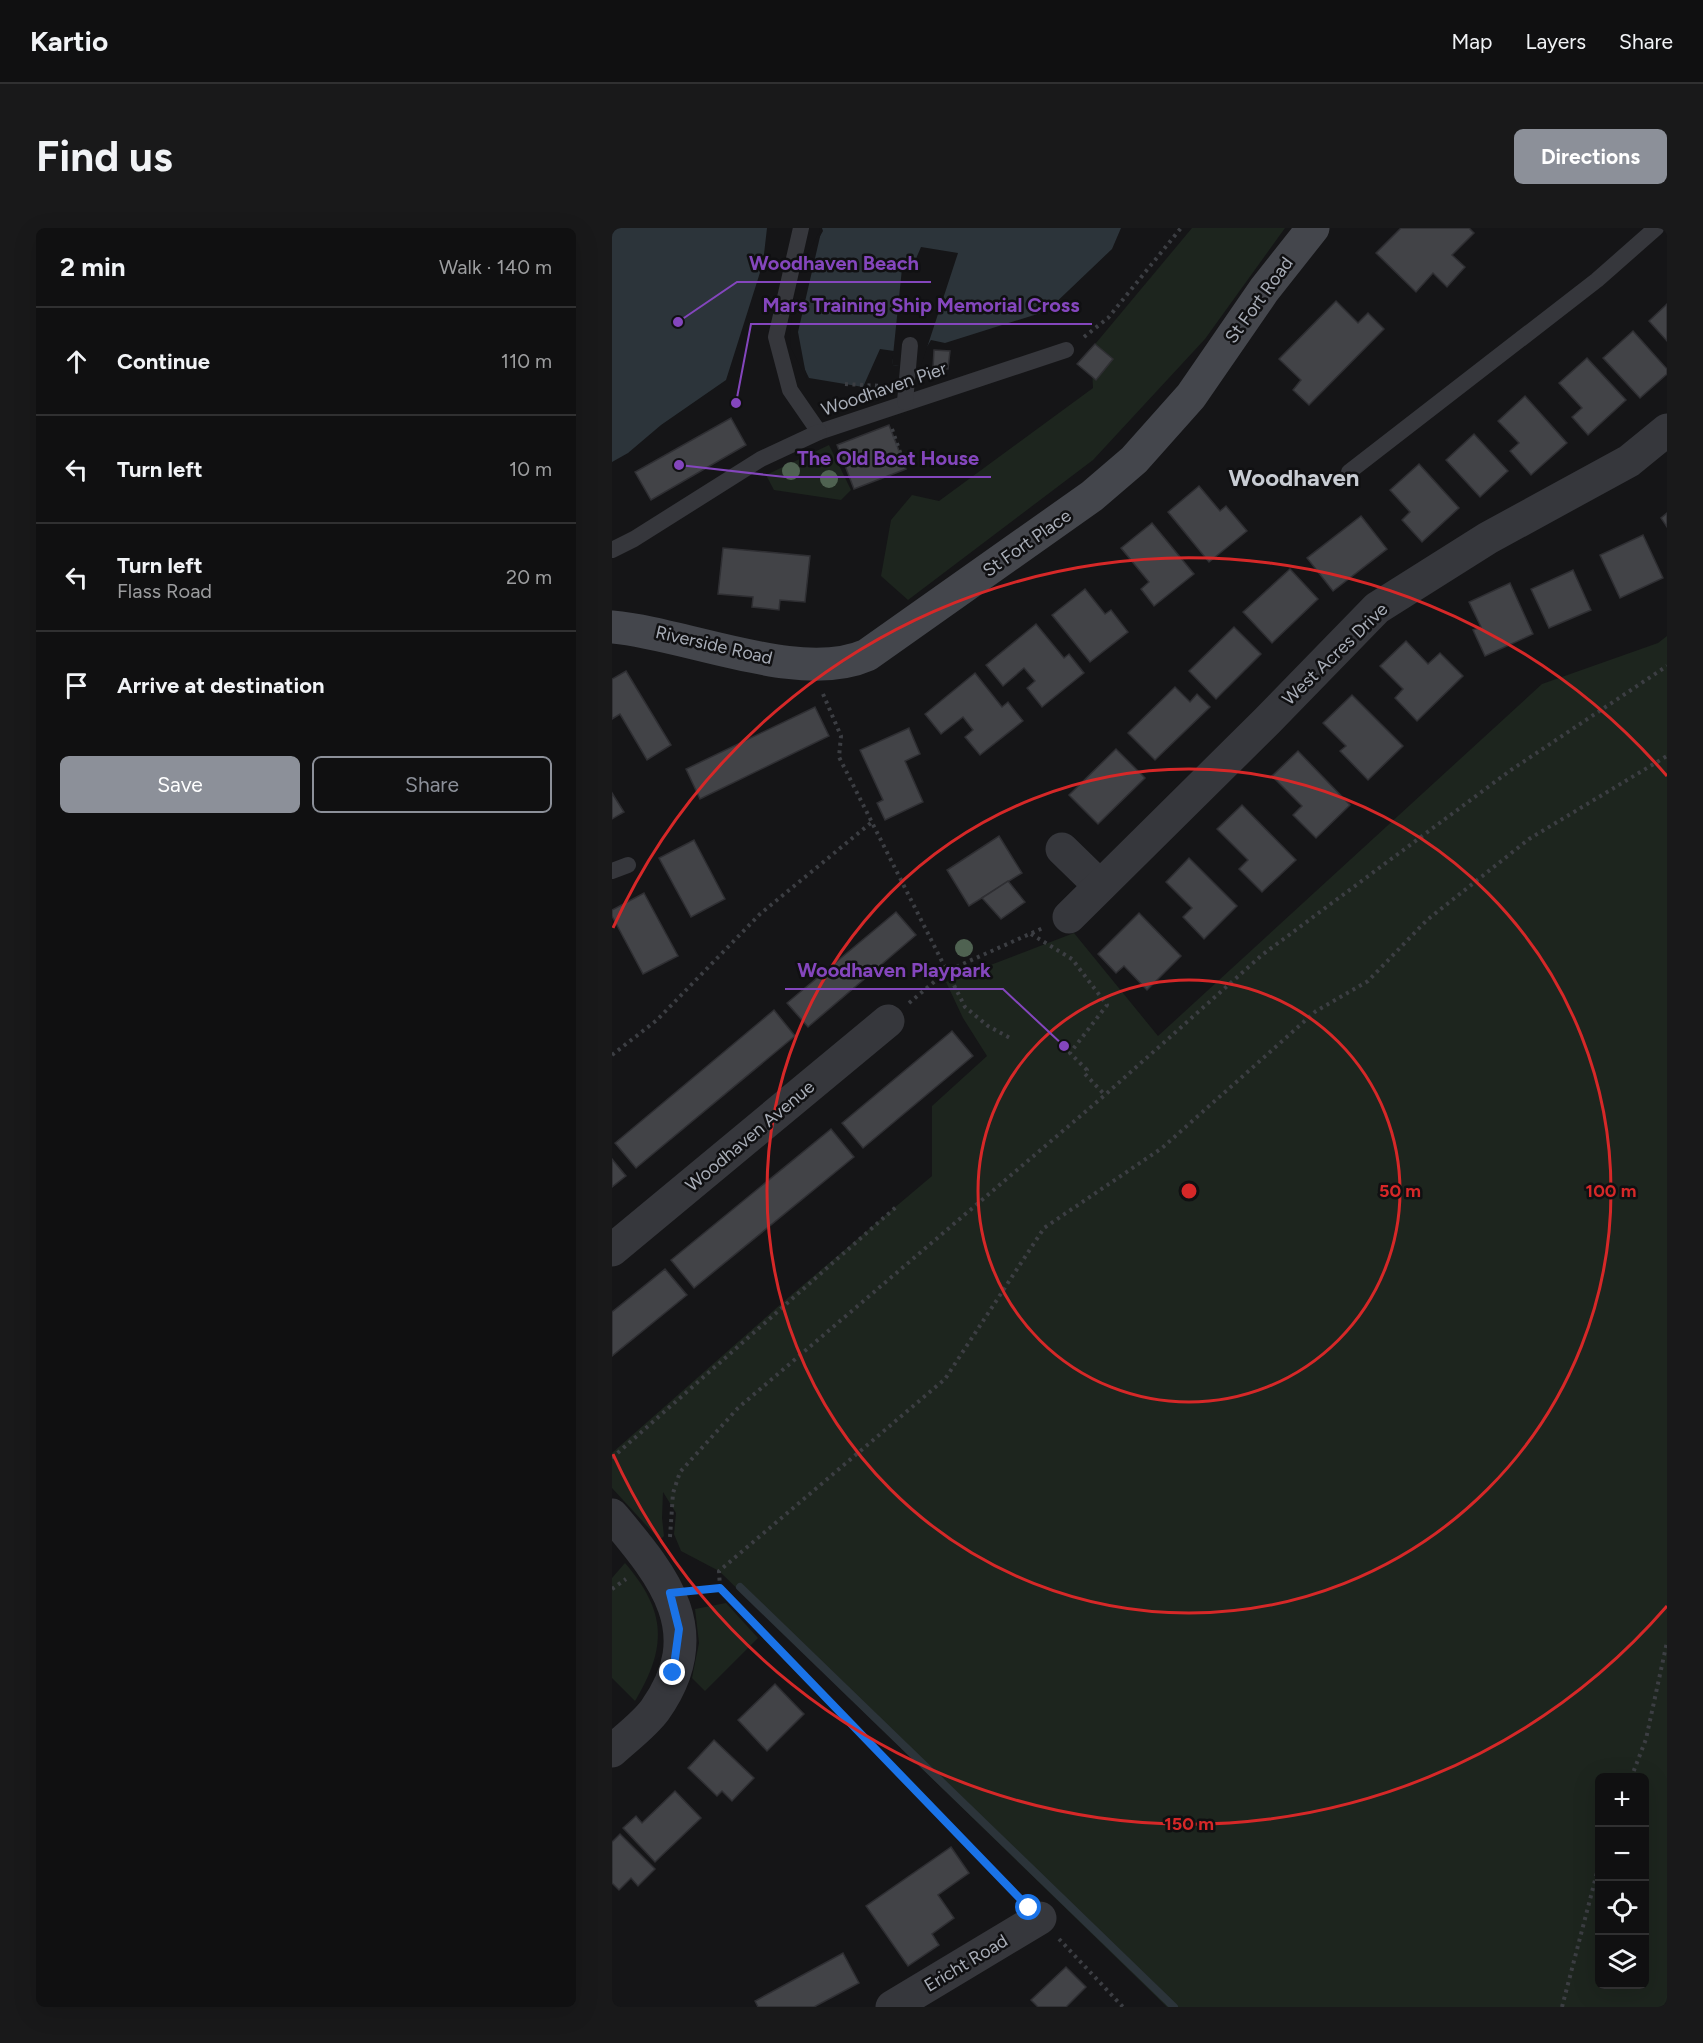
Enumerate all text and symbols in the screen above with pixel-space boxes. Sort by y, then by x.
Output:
text: Kartio [30,24,108,58]
text: Map [1452,29,1492,54]
text: Layers [1525,29,1586,54]
text: Share [1619,29,1673,54]
button: Directions [1514,129,1667,184]
text: Find us [36,131,173,182]
callout: Woodhaven Beach [737,244,931,282]
text: 2 min [60,251,126,283]
text: Woodhaven Beach [749,251,919,275]
street label: St Fort Road [1220,253,1298,347]
text: Walk · 140 m [439,255,552,279]
callout: Mars Training Ship Memorial Cross [751,286,1092,324]
text: Mars Training Ship Memorial Cross [763,293,1079,317]
icon: ahead [60,345,93,378]
text: Continue [117,348,210,375]
text: 110 m [501,349,552,373]
street label: Woodhaven Pier [818,357,950,421]
callout: The Old Boat House [785,439,991,477]
text: The Old Boat House [797,446,979,470]
icon: left [60,453,93,486]
text: Turn left [117,456,203,483]
text: 10 m [509,457,552,481]
district label: Woodhaven [1229,463,1359,492]
street label: St Fort Place [979,504,1076,582]
text: Turn left [117,552,203,579]
icon: left [60,561,93,594]
text: 20 m [506,565,552,589]
text: Flass Road [117,579,212,603]
street label: West Acres Drive [1278,598,1392,710]
street label: Riverside Road [653,621,775,669]
icon: arrive [60,669,93,702]
text: Arrive at destination [117,672,325,699]
button: Save [60,756,300,813]
button: Share [312,756,552,813]
callout: Woodhaven Playpark [785,951,1003,989]
text: Woodhaven Playpark [797,958,991,982]
street label: Woodhaven Avenue [681,1076,819,1196]
text: 50 m [1379,1180,1421,1202]
text: 100 m [1586,1180,1636,1202]
centre of rings [1179,1181,1199,1201]
route end [659,1659,685,1685]
map controls [1595,1773,1649,1989]
button: + [1595,1773,1649,1827]
text: 150 m [1164,1813,1214,1835]
button: − [1595,1827,1649,1881]
button: locate [1595,1881,1649,1935]
route start [1015,1894,1041,1920]
street label: Ericht Road [920,1930,1012,1996]
button: layers [1595,1935,1649,1989]

